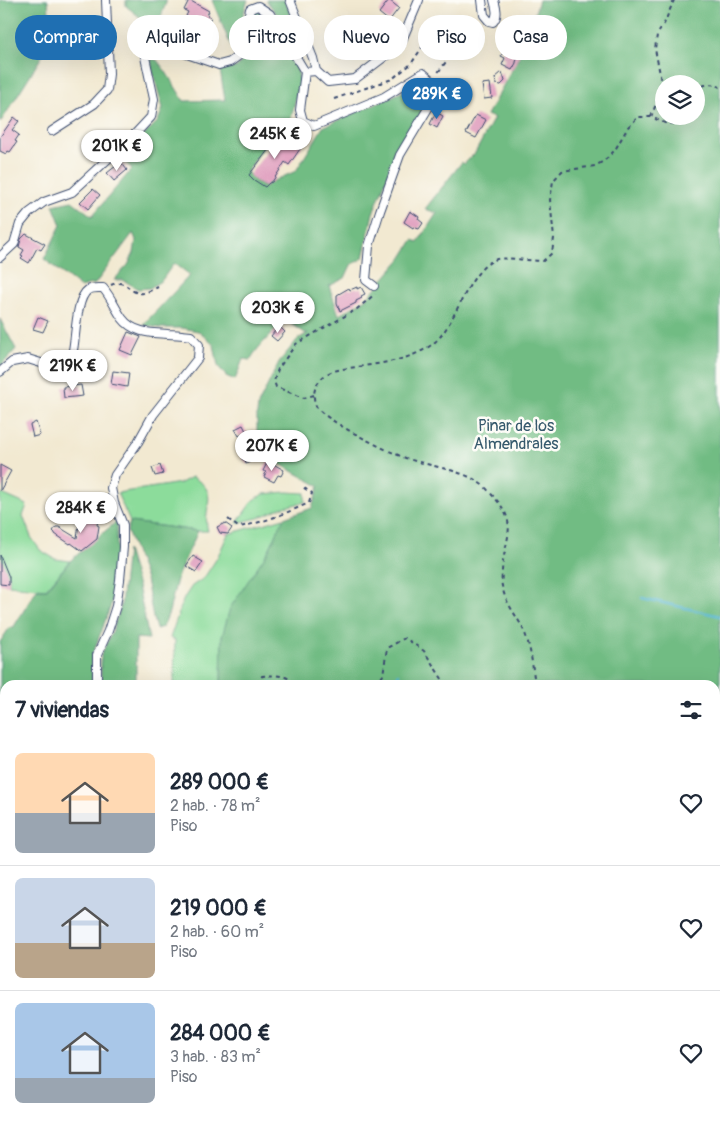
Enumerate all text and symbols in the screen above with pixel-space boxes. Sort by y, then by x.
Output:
chip: Comprar [15,15,117,60]
chip: Alquilar [127,15,219,60]
chip: Filtros [229,15,314,60]
chip: Nuevo [324,15,408,60]
chip: Piso [418,15,485,60]
chip: Casa [495,15,567,60]
map controls [655,75,705,125]
button: layers [655,75,705,125]
pin: 289K € [396,78,478,120]
text: 289K € [413,84,461,104]
pin: 245K € [234,118,316,160]
text: 245K € [250,124,300,144]
pin: 201K € [76,130,158,172]
text: 201K € [92,136,142,156]
pin: 203K € [237,292,319,334]
text: 203K € [252,298,304,318]
pin: 219K € [32,350,114,392]
text: 219K € [49,356,97,376]
park label: Pinar de los Almendrales [474,416,558,454]
pin: 207K € [231,430,313,472]
text: 207K € [246,436,298,456]
pin: 284K € [40,492,122,534]
text: 284K € [56,498,106,518]
icon: filters [677,696,705,724]
text: 7 viviendas [15,697,109,724]
text: 289 000 € [170,769,269,796]
icon: home [55,773,115,833]
icon: heart [677,789,705,817]
text: 2 hab. · 78 m² [170,796,261,816]
text: Piso [170,816,197,836]
text: 219 000 € [170,895,267,922]
icon: home [55,898,115,958]
icon: heart [677,914,705,942]
text: 2 hab. · 60 m² [170,922,264,942]
text: Piso [170,942,197,962]
text: 284 000 € [170,1020,271,1047]
icon: home [55,1023,115,1083]
icon: heart [677,1039,705,1067]
text: 3 hab. · 83 m² [170,1047,261,1067]
text: Piso [170,1067,197,1087]

